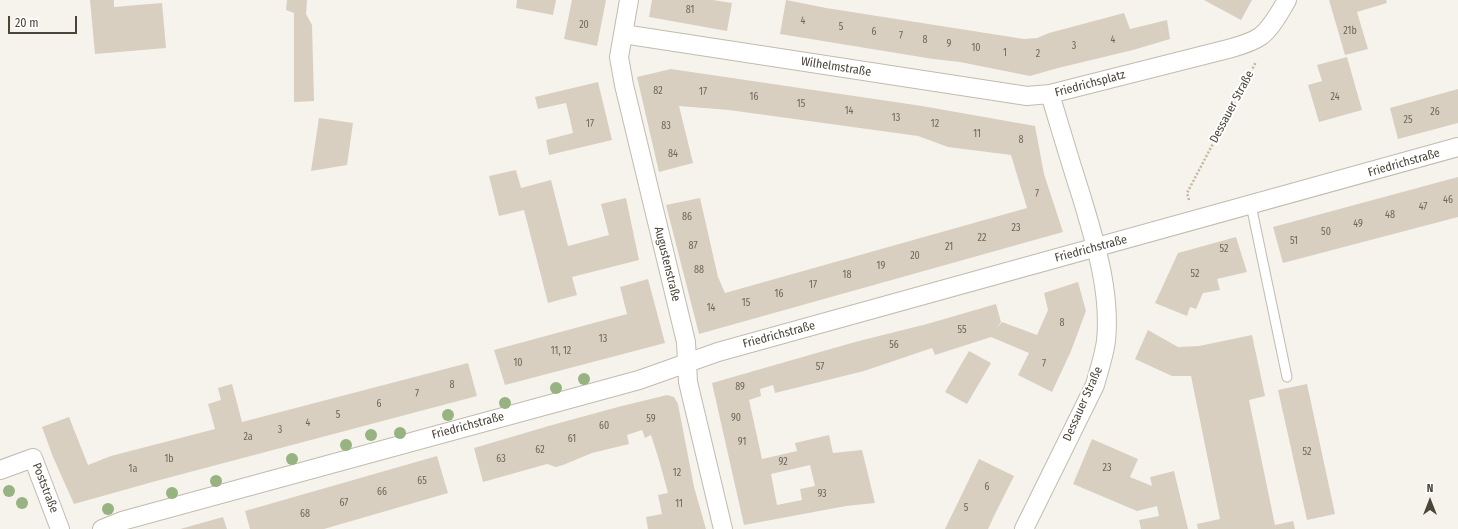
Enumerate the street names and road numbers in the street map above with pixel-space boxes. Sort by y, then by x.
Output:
street label: Wilhelmstraße [800,54,872,80]
street label: Friedrichsplatz [1053,68,1127,100]
street label: Dessauer Straße [1207,68,1257,146]
street label: Friedrichstraße [1366,146,1442,180]
street label: Augustenstraße [651,225,683,303]
street label: Friedrichstraße [1053,232,1129,266]
street label: Friedrichstraße [741,318,817,352]
street label: Dessauer Straße [1060,365,1106,443]
street label: Friedrichstraße [430,409,506,443]
street label: Poststraße [29,461,61,515]

